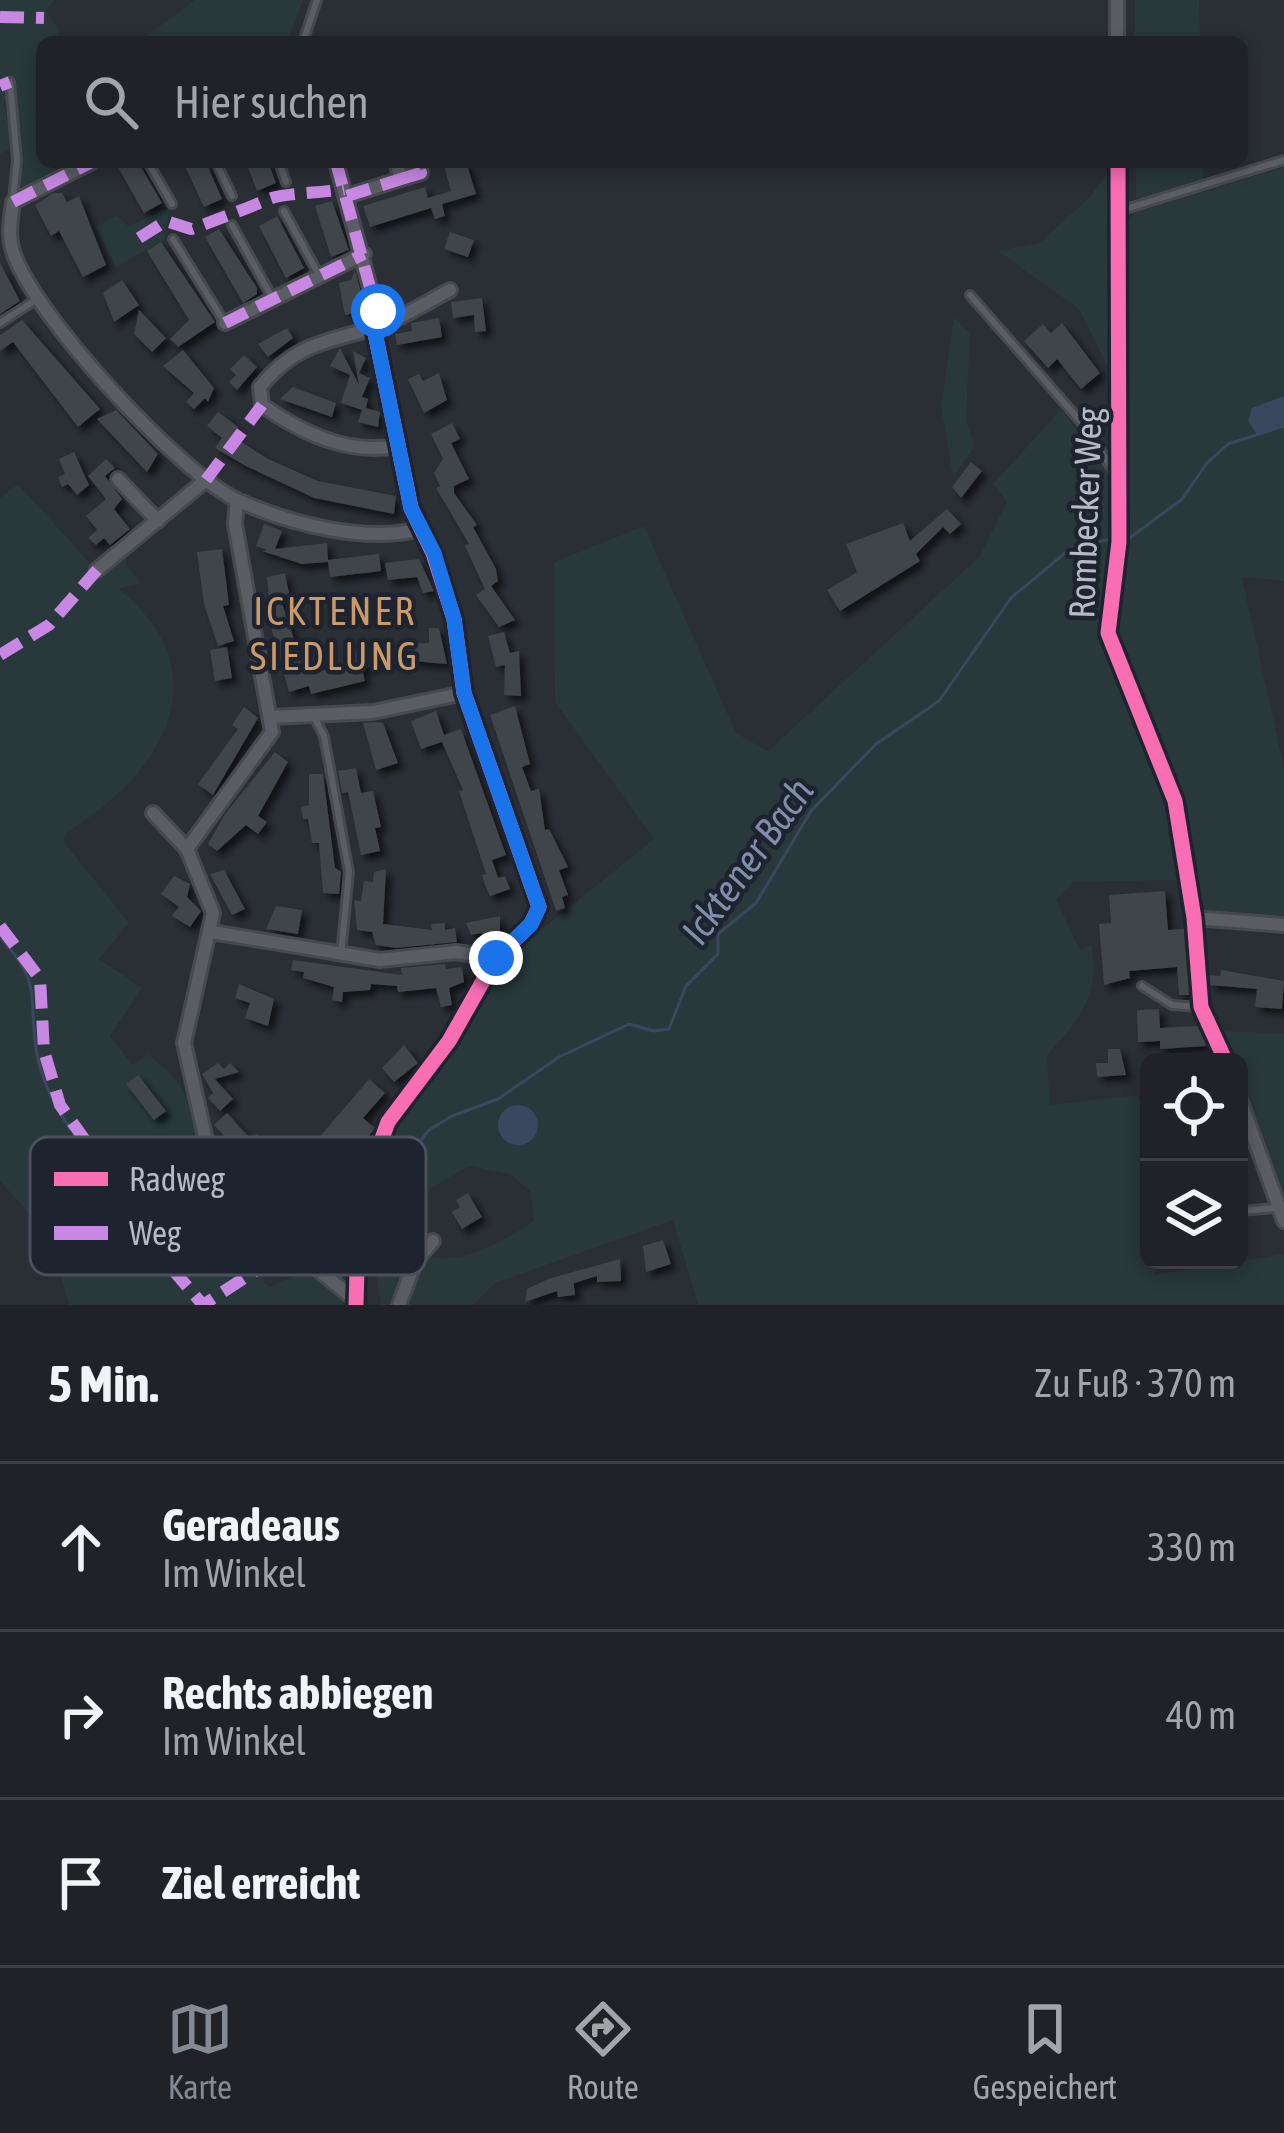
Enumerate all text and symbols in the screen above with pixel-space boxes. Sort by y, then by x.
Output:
search box [36,36,1248,168]
icon: search [78,69,144,135]
text: Hier suchen [174,76,369,128]
route start [351,284,405,338]
street label: Rombecker Weg [1060,406,1110,619]
district label: ICKTENER SIEDLUNG [250,589,420,678]
water label: Icktener Bach [672,770,822,952]
route end [469,931,523,985]
map controls [1140,1053,1248,1269]
button: locate [1140,1053,1248,1161]
legend [30,1137,426,1275]
text: Radweg [129,1160,226,1198]
button: layers [1140,1161,1248,1269]
text: Weg [129,1214,182,1252]
text: 5 Min. [48,1354,159,1413]
text: Zu Fuß · 370 m [1034,1361,1236,1405]
text: Geradeaus [162,1499,340,1551]
icon: ahead [48,1514,114,1580]
text: 330 m [1148,1525,1236,1569]
text: Im Winkel [162,1551,306,1595]
text: Rechts abbiegen [162,1667,433,1719]
icon: right [48,1682,114,1748]
text: 40 m [1166,1693,1236,1737]
text: Im Winkel [162,1719,306,1763]
icon: arrive [48,1850,114,1916]
text: Ziel erreicht [162,1857,360,1909]
tab: Karte [167,1996,233,2106]
tab: Route [567,1996,639,2106]
tab: Gespeichert [973,1996,1117,2106]

